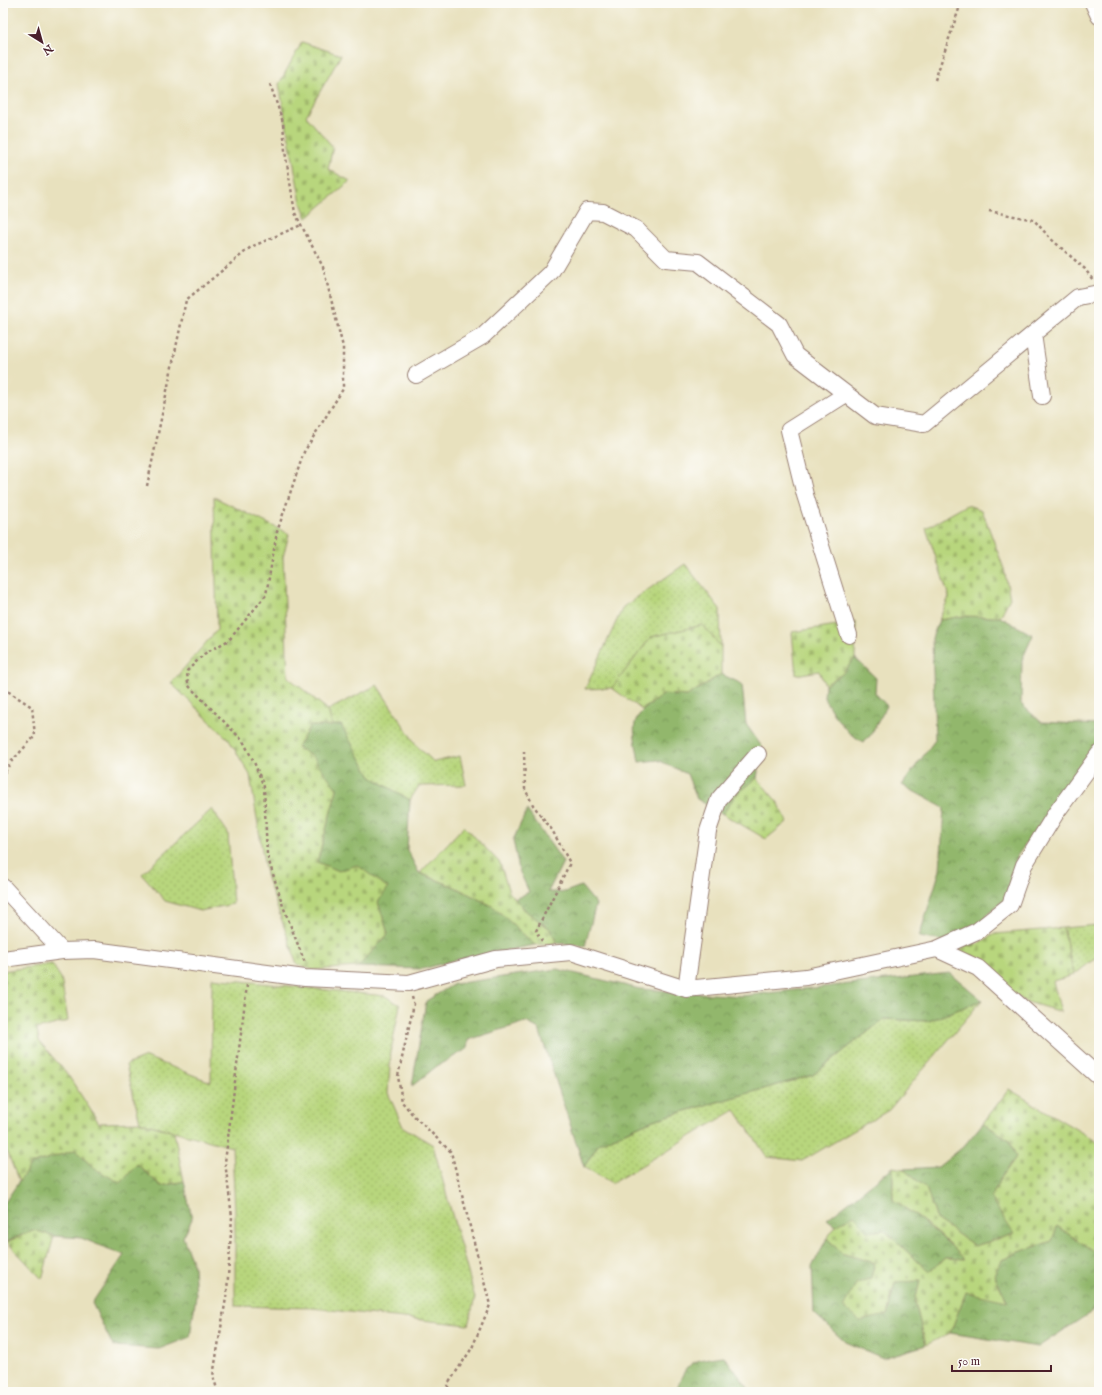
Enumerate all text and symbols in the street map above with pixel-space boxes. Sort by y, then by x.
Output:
north arrow [22,22,62,62]
text: N [39,40,56,58]
scale bar [952,1347,1051,1373]
text: 50 m [958,1354,980,1369]

